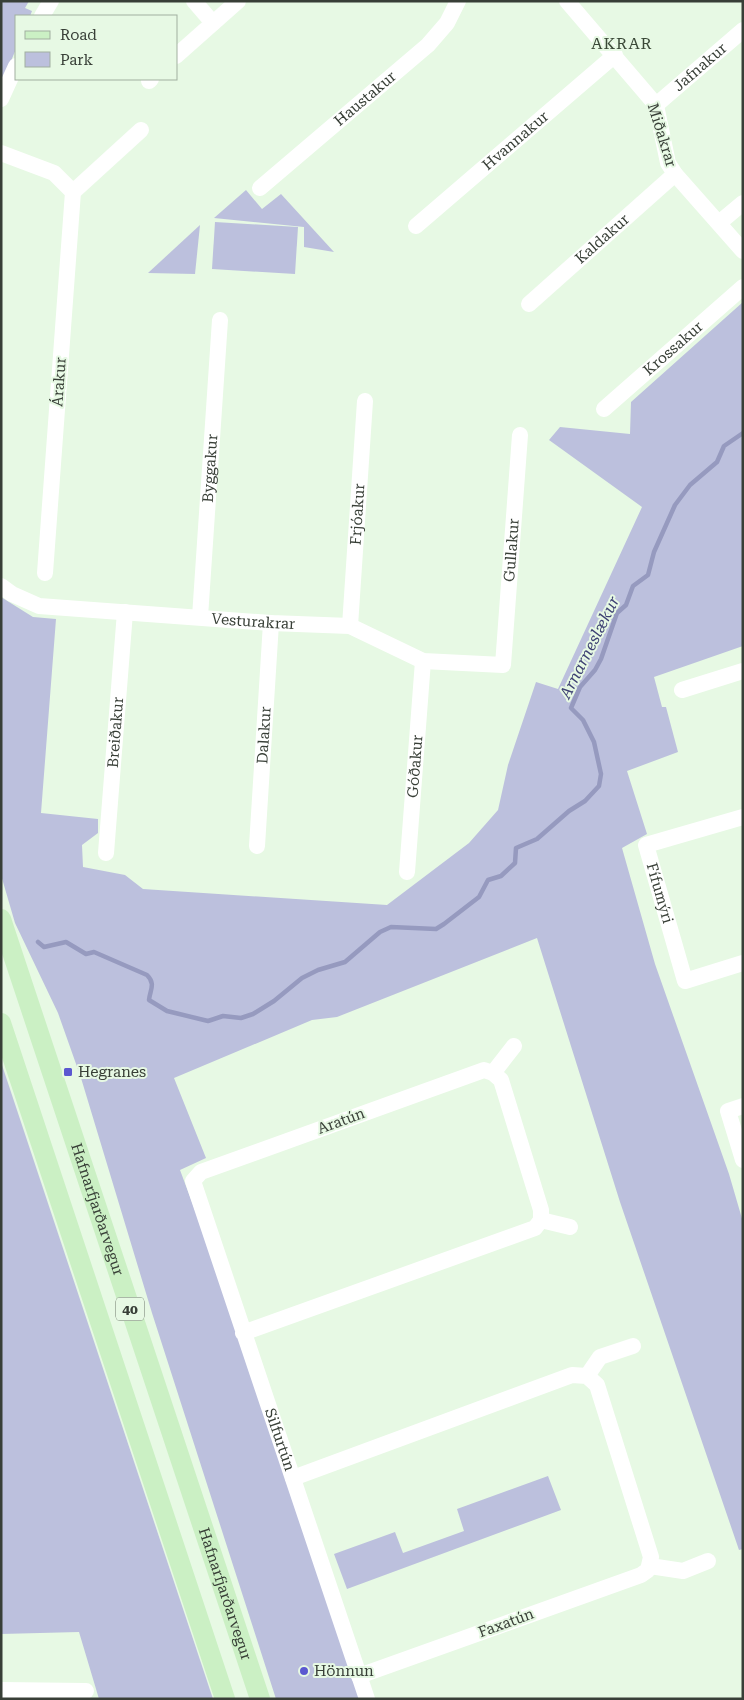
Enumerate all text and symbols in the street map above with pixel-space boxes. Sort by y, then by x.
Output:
legend [15,15,178,80]
text: Road [60,26,97,44]
district label: AKRAR [591,34,653,53]
street label: Jafnakur [670,39,730,95]
text: Park [60,51,94,69]
street label: Haustakur [330,67,400,130]
street label: Miðakrar [644,101,680,169]
street label: Hvannakur [479,107,552,174]
street label: Kaldakur [571,210,633,268]
street label: Krossakur [640,317,707,379]
street label: Árakur [48,357,70,407]
street label: Byggakur [199,433,221,503]
street label: Frjóakur [346,483,368,546]
street label: Gullakur [500,518,523,583]
water label: Arnarneslækur [555,593,623,702]
street label: Vesturakrar [211,610,296,633]
street label: Breiðakur [104,696,127,768]
street label: Dalakur [253,706,275,764]
street label: Góðakur [404,734,426,798]
street label: Fífumýri [643,861,677,926]
place label: Hegranes [78,1063,146,1081]
marker: Hegranes [62,1066,74,1078]
street label: Aratún [315,1104,367,1138]
street label: Hafnarfjarðarvegur [67,1141,128,1278]
road number: 40 [116,1298,144,1320]
street label: Silfurtún [261,1406,299,1474]
street label: Hafnarfjarðarvegur [195,1525,255,1662]
street label: Faxatún [476,1605,537,1641]
place label: Hönnun [314,1662,374,1680]
marker: Hönnun [298,1665,310,1677]

